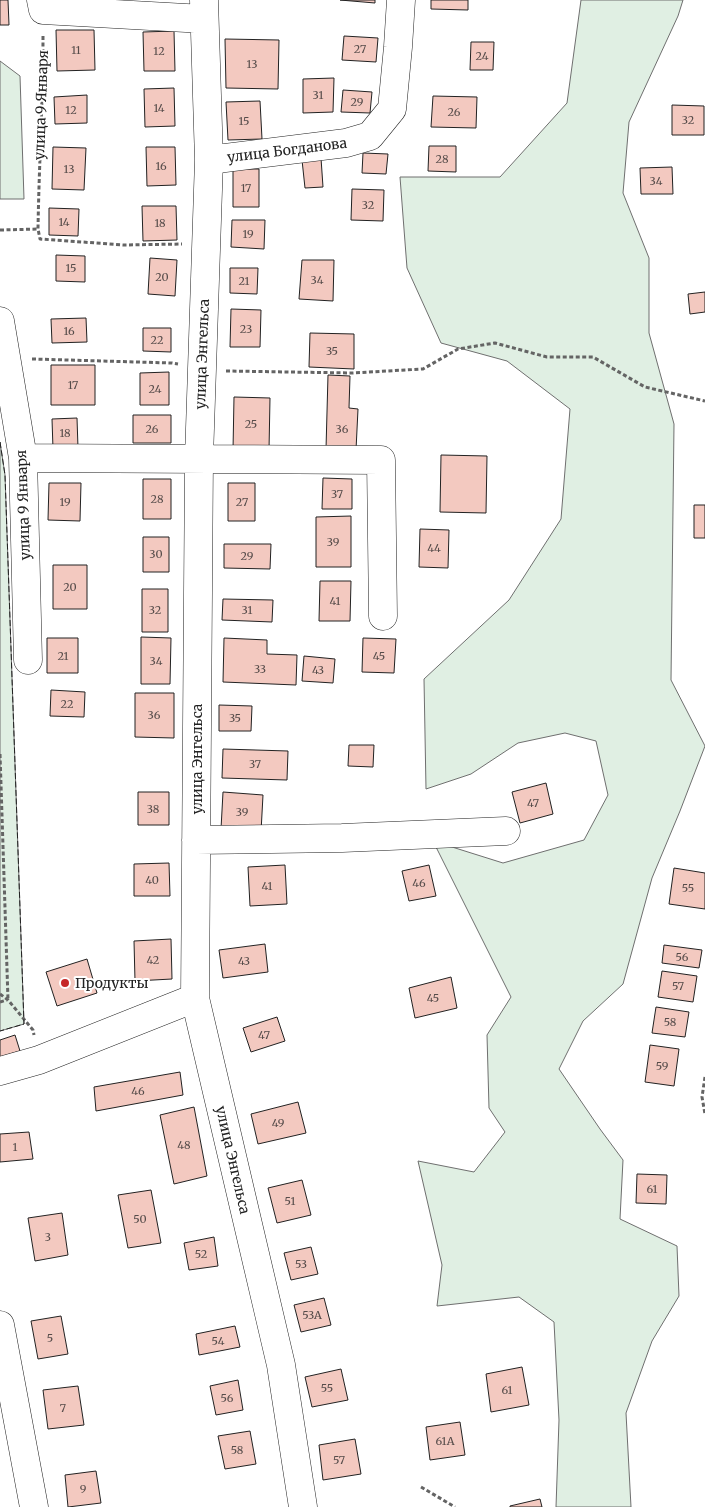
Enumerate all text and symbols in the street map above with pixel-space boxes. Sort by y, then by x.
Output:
house number: 27 [354,42,366,56]
house number: 11 [71,43,81,57]
house number: 12 [153,44,165,58]
house number: 24 [476,49,489,63]
street label: улица 9 Января [30,50,52,160]
house number: 13 [247,57,257,71]
house number: 31 [313,88,323,102]
house number: 29 [351,95,364,109]
house number: 14 [153,101,165,115]
house number: 12 [65,103,77,117]
house number: 26 [448,105,461,119]
house number: 32 [682,113,694,127]
house number: 15 [238,114,250,128]
street label: улица Богданова [226,134,348,166]
house number: 28 [436,152,449,166]
house number: 16 [155,159,167,173]
house number: 13 [64,162,74,176]
house number: 34 [650,174,663,188]
house number: 17 [241,181,251,195]
house number: 32 [362,198,374,212]
house number: 14 [58,215,70,229]
house number: 18 [154,216,166,230]
house number: 19 [242,227,254,241]
house number: 15 [65,261,77,275]
house number: 20 [155,270,169,284]
house number: 34 [311,273,324,287]
house number: 21 [238,274,250,288]
street label: улица Энгельса [191,298,213,410]
house number: 23 [240,322,252,336]
house number: 16 [63,324,75,338]
house number: 22 [151,333,163,347]
house number: 35 [326,344,338,358]
house number: 17 [68,378,78,392]
house number: 24 [149,382,162,396]
house number: 25 [245,417,257,431]
house number: 26 [146,422,159,436]
house number: 36 [336,422,349,436]
house number: 18 [59,426,71,440]
street label: улица 9 Января [12,450,34,560]
house number: 37 [331,487,343,501]
house number: 28 [151,492,164,506]
house number: 19 [59,495,71,509]
house number: 27 [236,495,248,509]
house number: 39 [327,535,340,549]
house number: 44 [427,541,441,555]
house number: 30 [149,547,163,561]
house number: 29 [241,549,254,563]
house number: 20 [63,580,77,594]
house number: 41 [330,594,340,608]
house number: 32 [149,603,161,617]
house number: 31 [242,603,252,617]
house number: 21 [57,649,69,663]
house number: 45 [373,649,385,663]
house number: 34 [150,654,163,668]
house number: 33 [254,662,266,676]
house number: 43 [312,663,324,677]
house number: 22 [61,697,73,711]
street label: улица Энгельса [188,703,206,814]
house number: 36 [148,708,161,722]
house number: 35 [229,711,241,725]
house number: 37 [249,757,261,771]
house number: 47 [527,796,539,810]
house number: 38 [147,802,160,816]
house number: 39 [236,805,249,819]
house number: 40 [145,873,159,887]
house number: 46 [412,876,426,890]
house number: 41 [262,879,272,893]
house number: 55 [682,881,694,895]
house number: 56 [676,950,689,964]
house number: 42 [147,953,159,967]
house number: 43 [238,954,250,968]
place label: Продукты [75,974,149,992]
marker: Продукты [59,977,71,989]
house number: 57 [672,979,684,993]
house number: 45 [427,991,439,1005]
house number: 58 [664,1015,677,1029]
house number: 47 [258,1028,270,1042]
house number: 59 [656,1059,669,1073]
house number: 46 [131,1084,145,1098]
street label: улица Энгельса [212,1104,254,1216]
house number: 49 [272,1116,285,1130]
house number: 48 [177,1138,191,1152]
house number: 1 [13,1140,18,1154]
house number: 61 [647,1182,657,1196]
house number: 51 [285,1194,295,1208]
house number: 50 [133,1212,147,1226]
house number: 3 [45,1230,51,1244]
house number: 52 [195,1247,207,1261]
house number: 53 [295,1257,307,1271]
house number: 53А [302,1308,322,1322]
house number: 5 [47,1331,53,1345]
house number: 54 [212,1334,225,1348]
house number: 55 [321,1381,333,1395]
house number: 61 [502,1383,512,1397]
house number: 56 [221,1391,234,1405]
house number: 7 [60,1401,66,1415]
house number: 61А [436,1434,455,1448]
house number: 58 [231,1443,244,1457]
house number: 57 [333,1453,345,1467]
house number: 9 [80,1482,87,1496]

